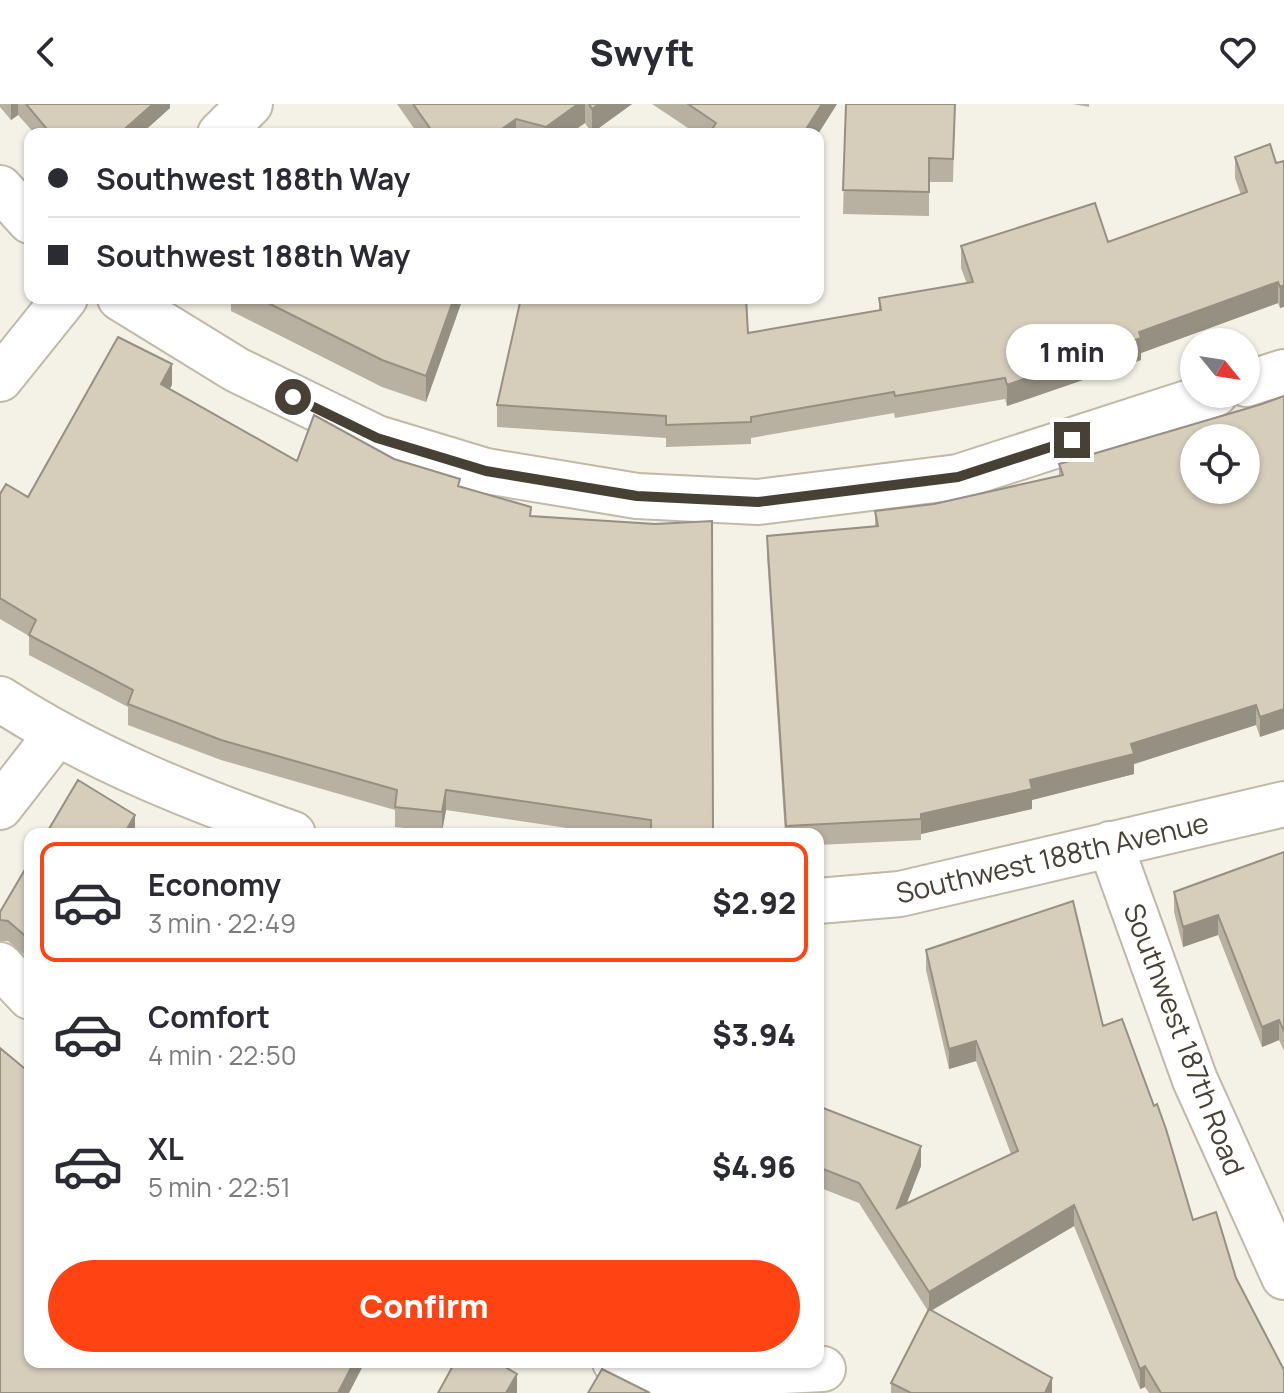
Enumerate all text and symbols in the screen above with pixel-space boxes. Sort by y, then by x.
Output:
text: Swyft [589,28,695,77]
icon: back [24,30,68,74]
icon: heart [1216,30,1260,74]
text: Southwest 188th Way [96,158,410,199]
text: Southwest 188th Way [96,235,410,276]
callout: 1 min [1006,324,1138,380]
north arrow [1180,328,1260,408]
map controls [1180,328,1260,504]
text: 1 min [1039,334,1105,370]
route start [275,379,311,415]
route end [1054,422,1090,458]
button: locate [1180,424,1260,504]
street label: Southwest 188th Avenue [892,803,1212,911]
text: Economy [148,864,281,905]
icon: car [52,866,124,938]
text: $2.92 [712,882,796,923]
street label: Southwest 187th Road [1116,898,1254,1180]
text: 3 min · 22:49 [148,905,296,941]
text: Comfort [148,996,270,1037]
icon: car [52,998,124,1070]
text: $3.94 [712,1014,796,1055]
text: 4 min · 22:50 [148,1037,297,1073]
text: XL [148,1128,184,1169]
icon: car [52,1130,124,1202]
text: $4.96 [712,1146,796,1187]
text: 5 min · 22:51 [148,1169,291,1205]
button: Confirm [48,1260,800,1352]

